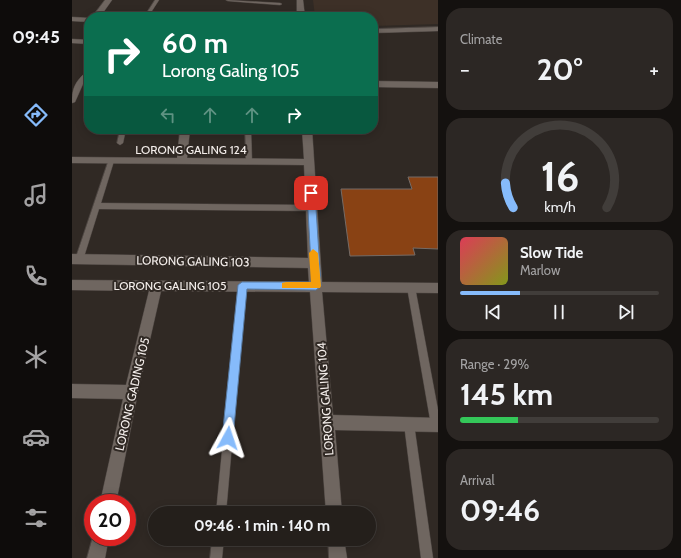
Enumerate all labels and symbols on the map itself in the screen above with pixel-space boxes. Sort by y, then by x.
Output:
street label: LORONG GALING 124 [135,142,247,157]
pin [294,176,328,210]
street label: LORONG GALING 103 [136,253,250,269]
street label: LORONG GALING 105 [113,278,227,293]
street label: LORONG GADING 105 [112,336,152,452]
street label: LORONG GALING 104 [314,342,336,456]
position arrow [207,417,249,459]
speed limit sign: 20 [84,494,136,546]

